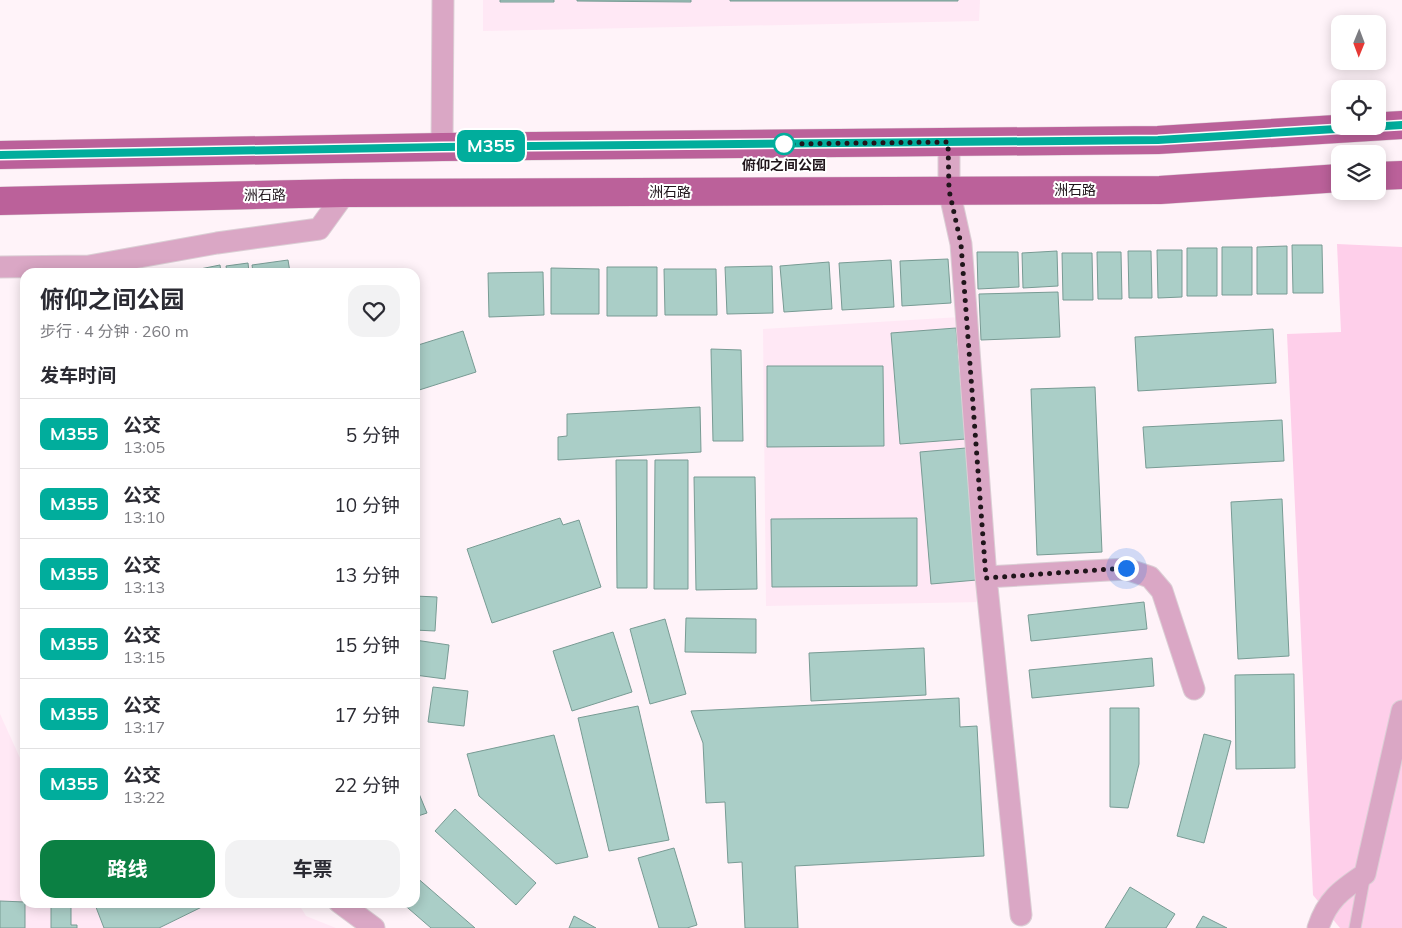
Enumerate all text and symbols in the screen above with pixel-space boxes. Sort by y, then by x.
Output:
north arrow [1331,15,1386,70]
map controls [1331,15,1386,200]
button: locate [1331,80,1386,135]
line badge: M355 [456,130,526,162]
marker: 俯仰之间公园 [773,133,795,155]
text: M355 [467,134,515,157]
button: layers [1331,145,1386,200]
place label: 俯仰之间公园 [742,156,826,174]
street label: 洲石路 [1054,181,1096,199]
street label: 洲石路 [649,183,691,201]
street label: 洲石路 [244,186,286,204]
text: 俯仰之间公园 [40,284,184,314]
button: heart [348,285,400,337]
text: 步行 · 4 分钟 · 260 m [40,321,189,341]
text: 发车时间 [40,363,116,387]
text: 公交 [123,413,161,437]
text: M355 [50,422,98,445]
text: 5 分钟 [346,423,400,447]
text: 13:05 [123,437,165,457]
text: 公交 [123,483,161,507]
text: M355 [50,492,98,515]
text: 10 分钟 [334,493,400,517]
text: 13:10 [123,507,165,527]
text: 公交 [123,553,161,577]
your location [1114,556,1139,581]
text: M355 [50,562,98,585]
text: 13 分钟 [334,563,400,587]
text: 13:13 [123,577,165,597]
text: 公交 [123,623,161,647]
text: M355 [50,632,98,655]
text: 15 分钟 [334,633,400,657]
text: 13:15 [123,647,165,667]
text: 公交 [123,693,161,717]
text: M355 [50,702,98,725]
text: 17 分钟 [334,703,400,727]
text: 13:17 [123,717,165,737]
text: 公交 [123,763,161,787]
text: M355 [50,772,98,795]
text: 22 分钟 [334,773,400,797]
text: 13:22 [123,787,165,807]
button: 路线 [40,840,215,898]
button: 车票 [225,840,400,898]

